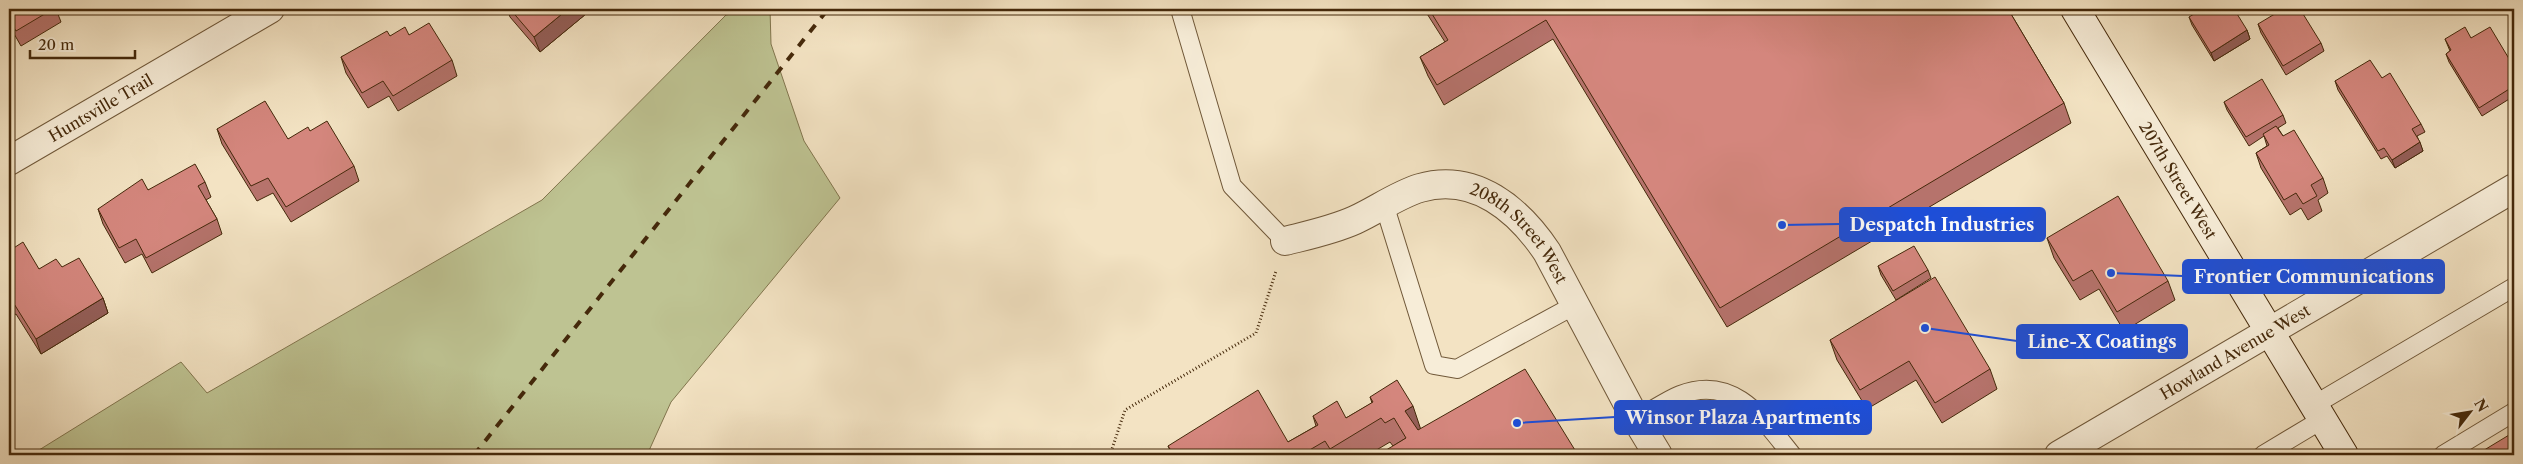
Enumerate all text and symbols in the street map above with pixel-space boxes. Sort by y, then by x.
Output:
scale bar [30,28,135,60]
text: 20 m [38,35,74,54]
street label: Huntsville Trail [45,69,157,146]
street label: 207th Street West [2135,118,2222,243]
street label: 208th Street West [1467,179,1572,287]
callout: Despatch Industries [1840,208,2045,241]
text: Despatch Industries [1850,214,2034,236]
callout: Frontier Communications [2183,260,2444,293]
text: Frontier Communications [2194,266,2434,288]
street label: Howland Avenue West [2156,300,2314,404]
callout: Line-X Coatings [2017,325,2187,358]
text: Line-X Coatings [2027,331,2177,353]
north arrow [2446,386,2496,436]
text: N [2470,395,2492,415]
callout: Winsor Plaza Apartments [1615,401,1871,434]
text: Winsor Plaza Apartments [1624,407,1861,429]

